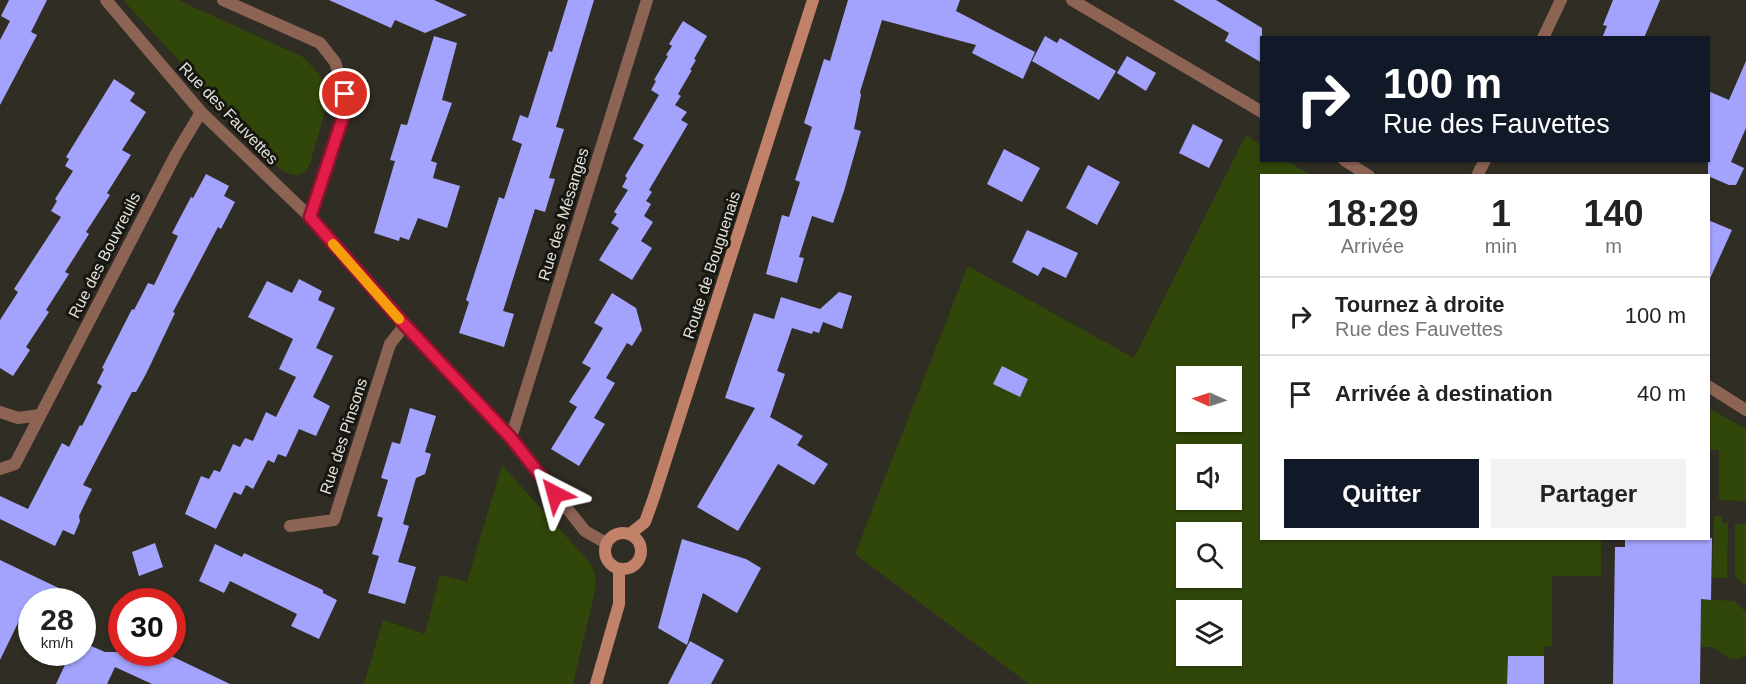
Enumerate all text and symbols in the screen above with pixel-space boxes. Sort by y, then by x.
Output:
street label: Rue des Fauvettes [176,59,281,168]
icon: right [1284,60,1362,138]
text: 100 m [1383,60,1502,107]
pin [319,68,370,119]
icon: arrive [328,77,361,110]
text: Rue des Fauvettes [1383,109,1610,139]
street label: Rue des Mésanges [535,146,592,283]
street label: Route de Bouguenais [680,189,743,341]
street label: Rue des Bouvreuils [65,190,144,321]
text: 18:29 [1326,193,1418,234]
text: 1 [1491,193,1511,234]
text: 140 [1583,193,1644,234]
text: Arrivée [1341,235,1404,257]
text: min [1485,235,1517,257]
text: m [1605,235,1622,257]
text: Tournez à droite [1335,292,1505,317]
icon: right [1284,300,1317,333]
text: 100 m [1625,303,1686,328]
text: Rue des Fauvettes [1335,318,1503,340]
north arrow [1176,366,1242,432]
map controls [1176,366,1242,666]
street label: Rue des Pinsons [317,376,370,496]
icon: arrive [1284,378,1317,411]
text: Arrivée à destination [1335,381,1553,406]
text: 40 m [1637,381,1686,406]
button: sound [1176,444,1242,510]
button: Quitter [1284,459,1479,528]
button: Partager [1491,459,1686,528]
position arrow [523,462,587,526]
button: search [1176,522,1242,588]
speed limit sign: 30 [108,588,186,666]
button: layers [1176,600,1242,666]
text: 28 [40,603,74,636]
text: km/h [41,634,73,651]

